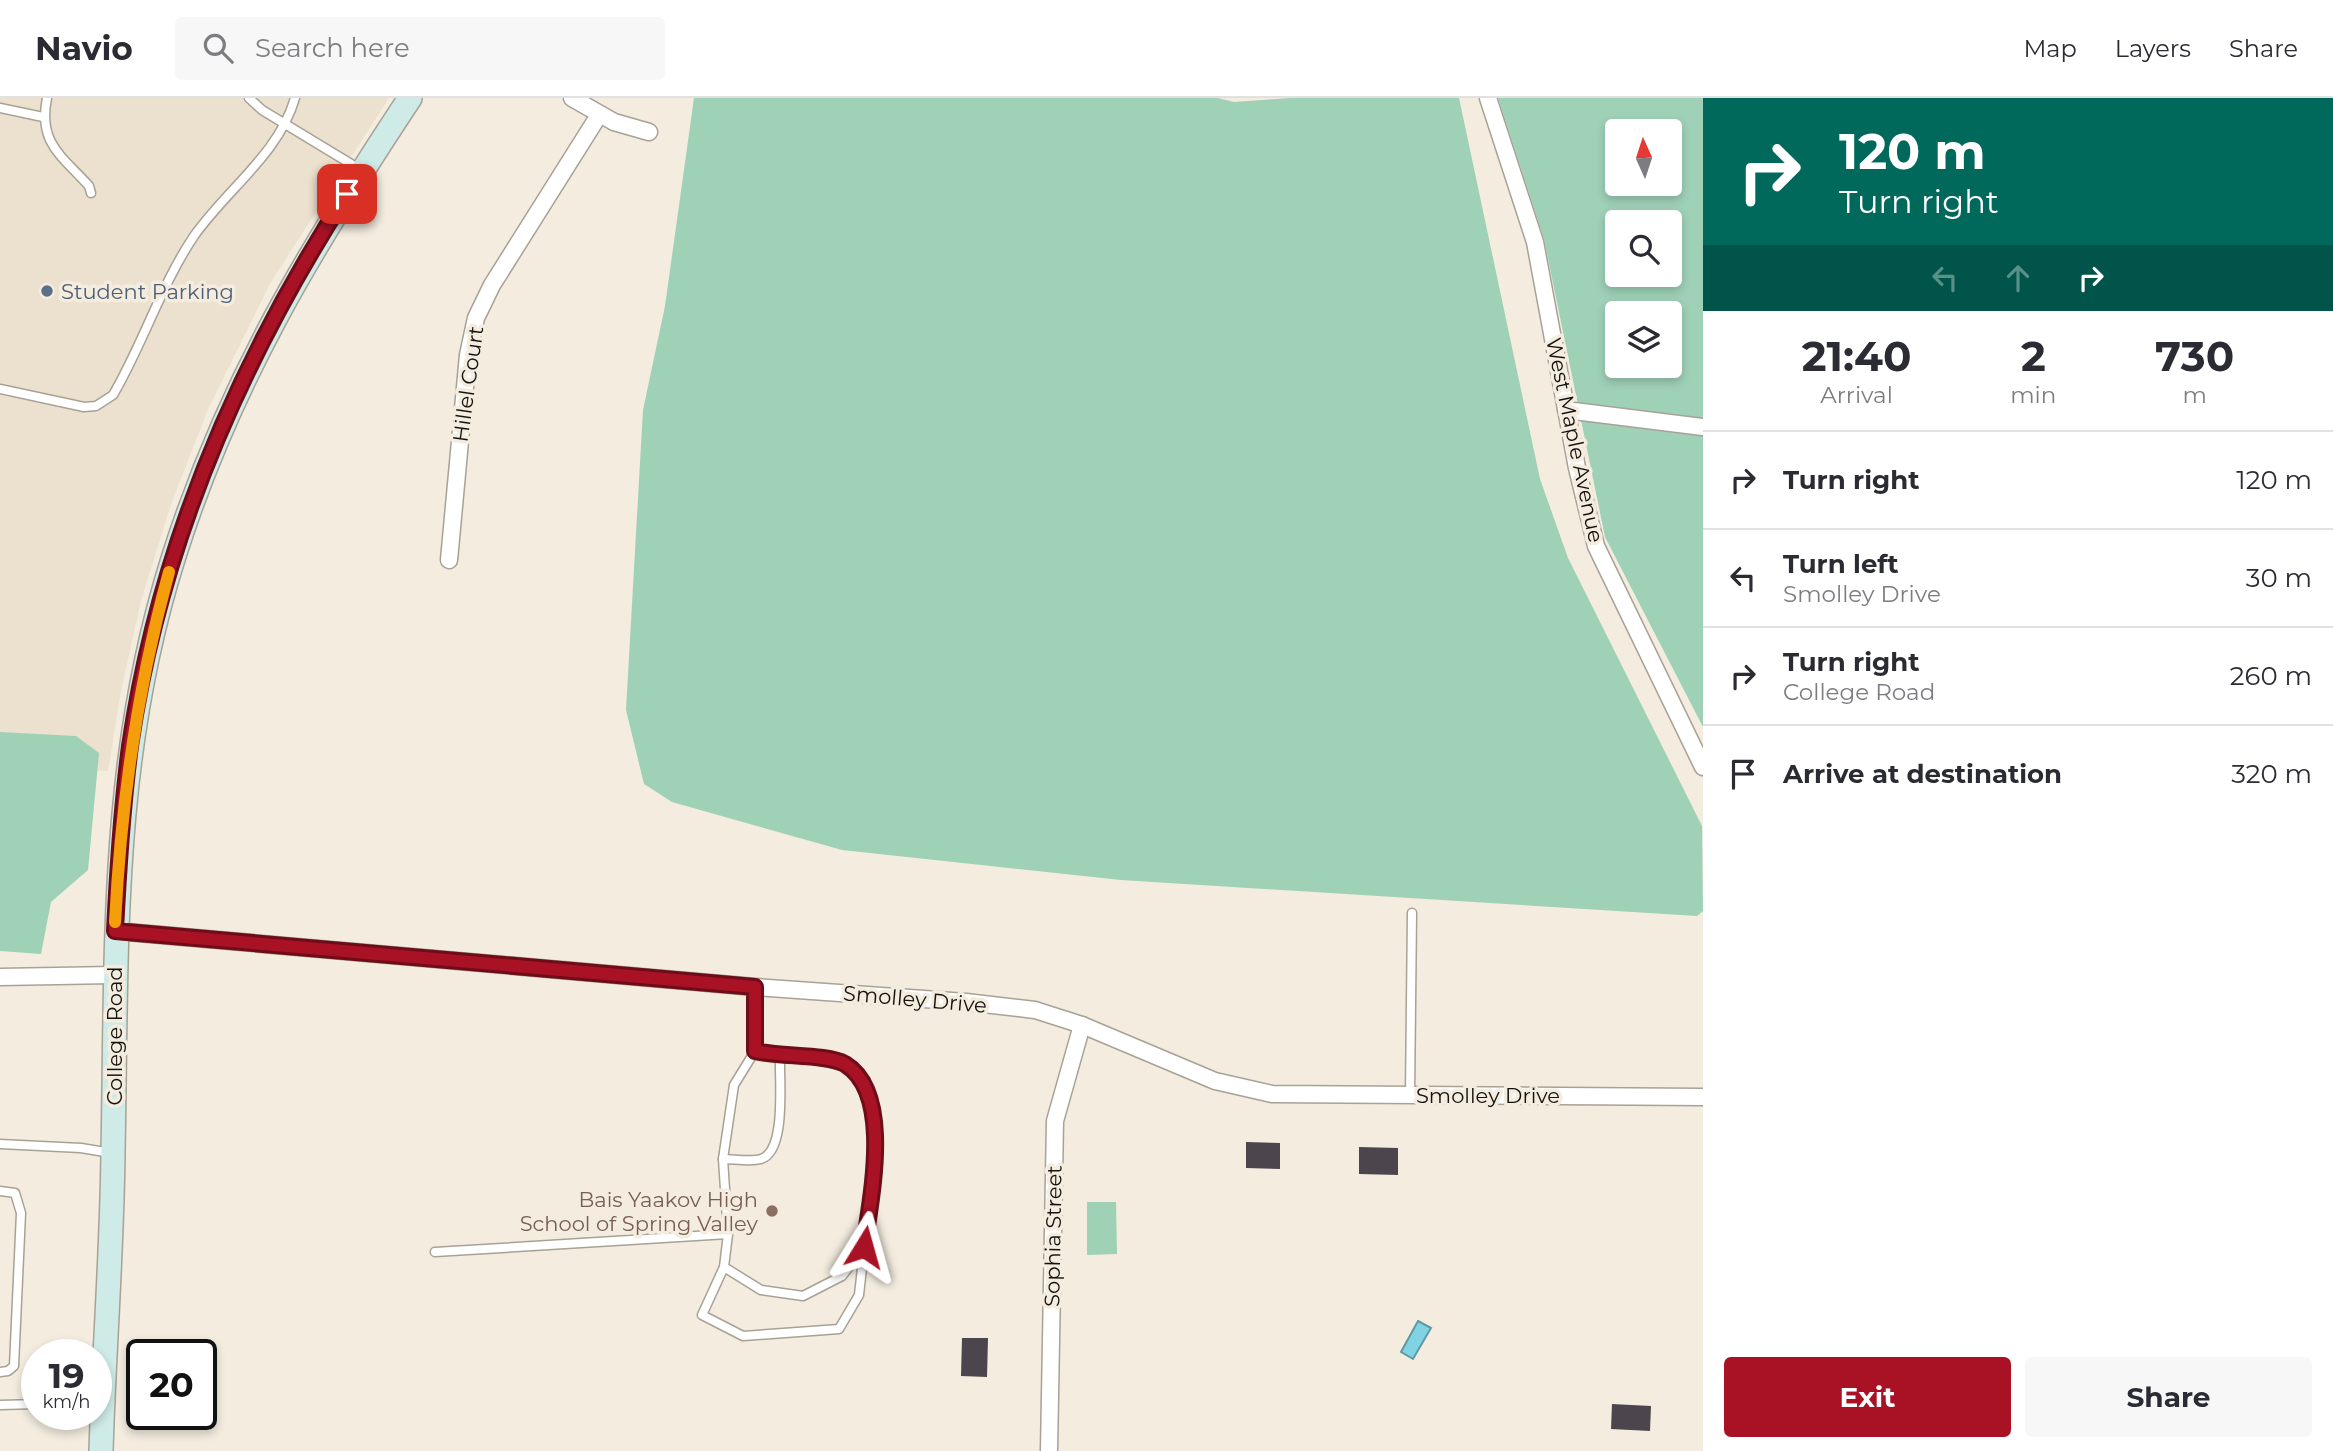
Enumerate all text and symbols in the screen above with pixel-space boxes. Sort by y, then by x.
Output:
search box [175,17,665,80]
text: Navio [35,28,133,68]
icon: search [199,29,237,67]
text: Search here [255,32,410,64]
text: Map [2023,34,2077,63]
text: Layers [2115,34,2191,63]
text: Share [2229,34,2298,63]
north arrow [1605,119,1682,196]
map controls [1605,119,1682,378]
text: 120 m [1839,122,1986,181]
icon: right [1724,126,1815,217]
pin [317,164,377,224]
icon: arrive [328,175,366,213]
text: Turn right [1839,182,1999,221]
button: search [1605,210,1682,287]
icon: left [1926,259,1964,297]
icon: ahead [1999,259,2037,297]
icon: right [2072,259,2110,297]
place label: Student Parking [61,279,234,304]
marker: Student Parking [39,283,55,299]
button: layers [1605,301,1682,378]
street label: Hillel Court [447,324,489,444]
text: 21:40 [1802,330,1911,382]
text: 2 [2021,330,2046,382]
text: 730 [2155,330,2234,382]
street label: West Maple Avenue [1541,335,1609,545]
text: Arrival [1820,381,1893,409]
text: min [2010,381,2056,409]
text: m [2182,381,2207,409]
icon: right [1724,461,1762,499]
text: Turn right [1783,464,1919,496]
text: 120 m [2236,464,2312,496]
text: Turn left [1783,548,1899,580]
icon: left [1724,559,1762,597]
text: 30 m [2246,562,2312,594]
text: Smolley Drive [1783,580,1941,608]
text: Turn right [1783,646,1919,678]
icon: right [1724,657,1762,695]
text: 260 m [2230,660,2312,692]
text: College Road [1783,678,1935,706]
icon: arrive [1724,755,1762,793]
text: Arrive at destination [1783,758,2062,790]
text: 320 m [2231,758,2312,790]
street label: College Road [102,966,127,1106]
street label: Smolley Drive [842,980,988,1018]
street label: Smolley Drive [1416,1083,1560,1108]
street label: Sophia Street [1039,1165,1067,1307]
place label: Bais Yaakov High School of Spring Valley [520,1187,759,1236]
marker: Bais Yaakov High School of Spring Valley [764,1203,780,1219]
position arrow [827,1210,901,1284]
speed limit sign: 20 [126,1339,217,1430]
text: 19 [48,1354,85,1397]
button: Exit [1724,1357,2011,1437]
button: Share [2025,1357,2312,1437]
text: km/h [42,1391,91,1413]

